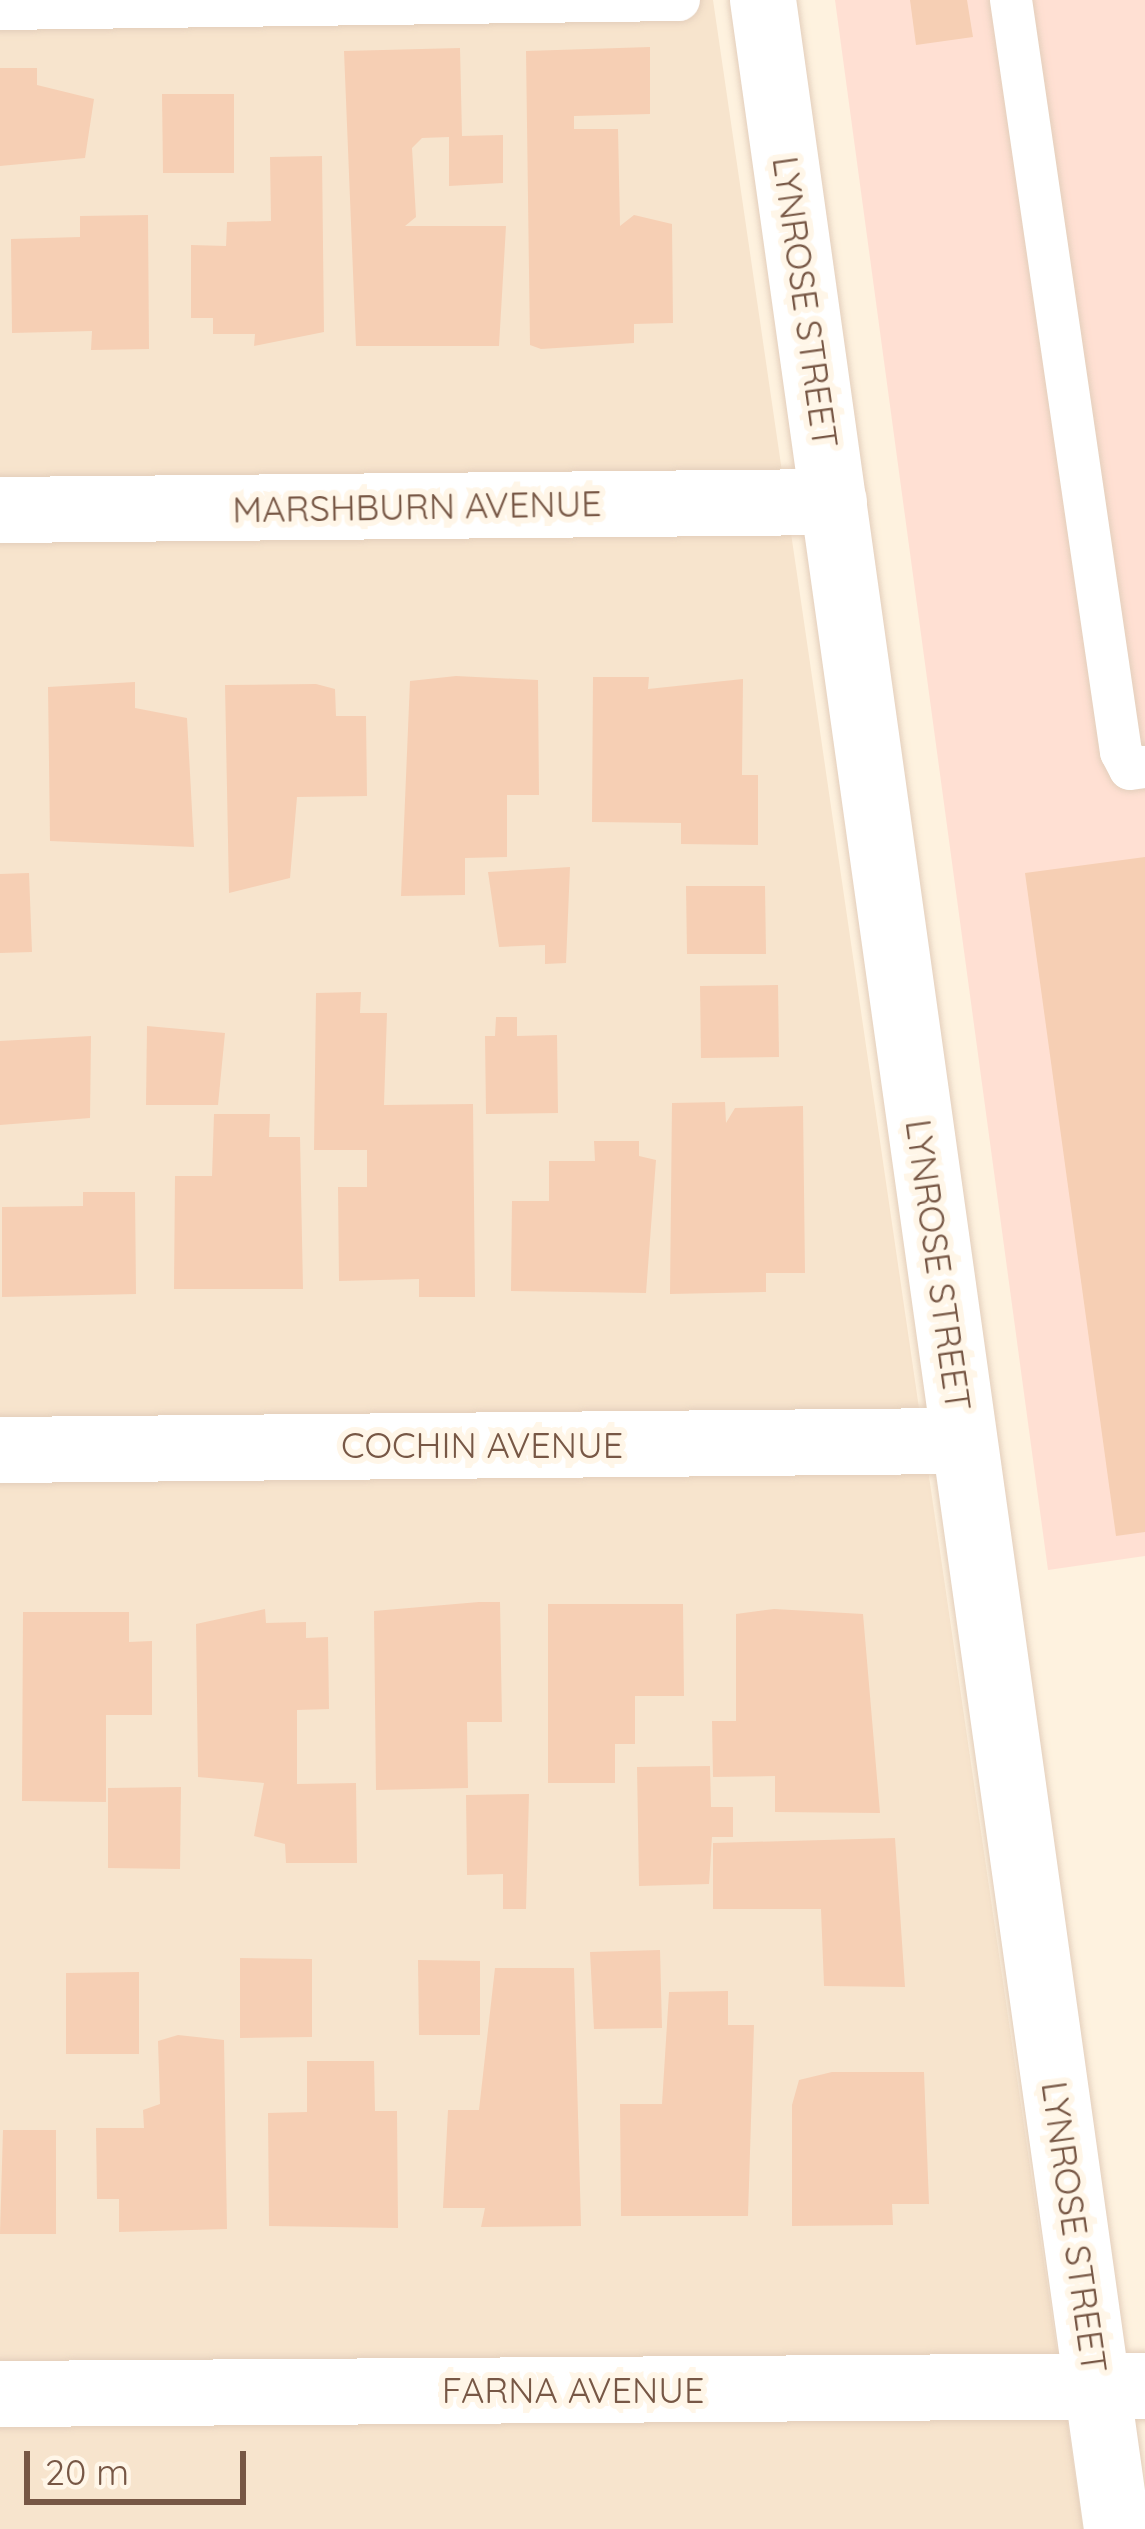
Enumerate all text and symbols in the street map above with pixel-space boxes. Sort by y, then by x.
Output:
street label: LYNROSE STREET [764,153,848,451]
street label: MARSHBURN AVENUE [232,481,602,531]
street label: LYNROSE STREET [897,1116,981,1414]
street label: COCHIN AVENUE [341,1423,623,1467]
street label: LYNROSE STREET [1033,2078,1117,2376]
street label: FARNA AVENUE [442,2368,704,2412]
scale bar [30,2427,252,2501]
text: 20 m [45,2449,129,2494]

